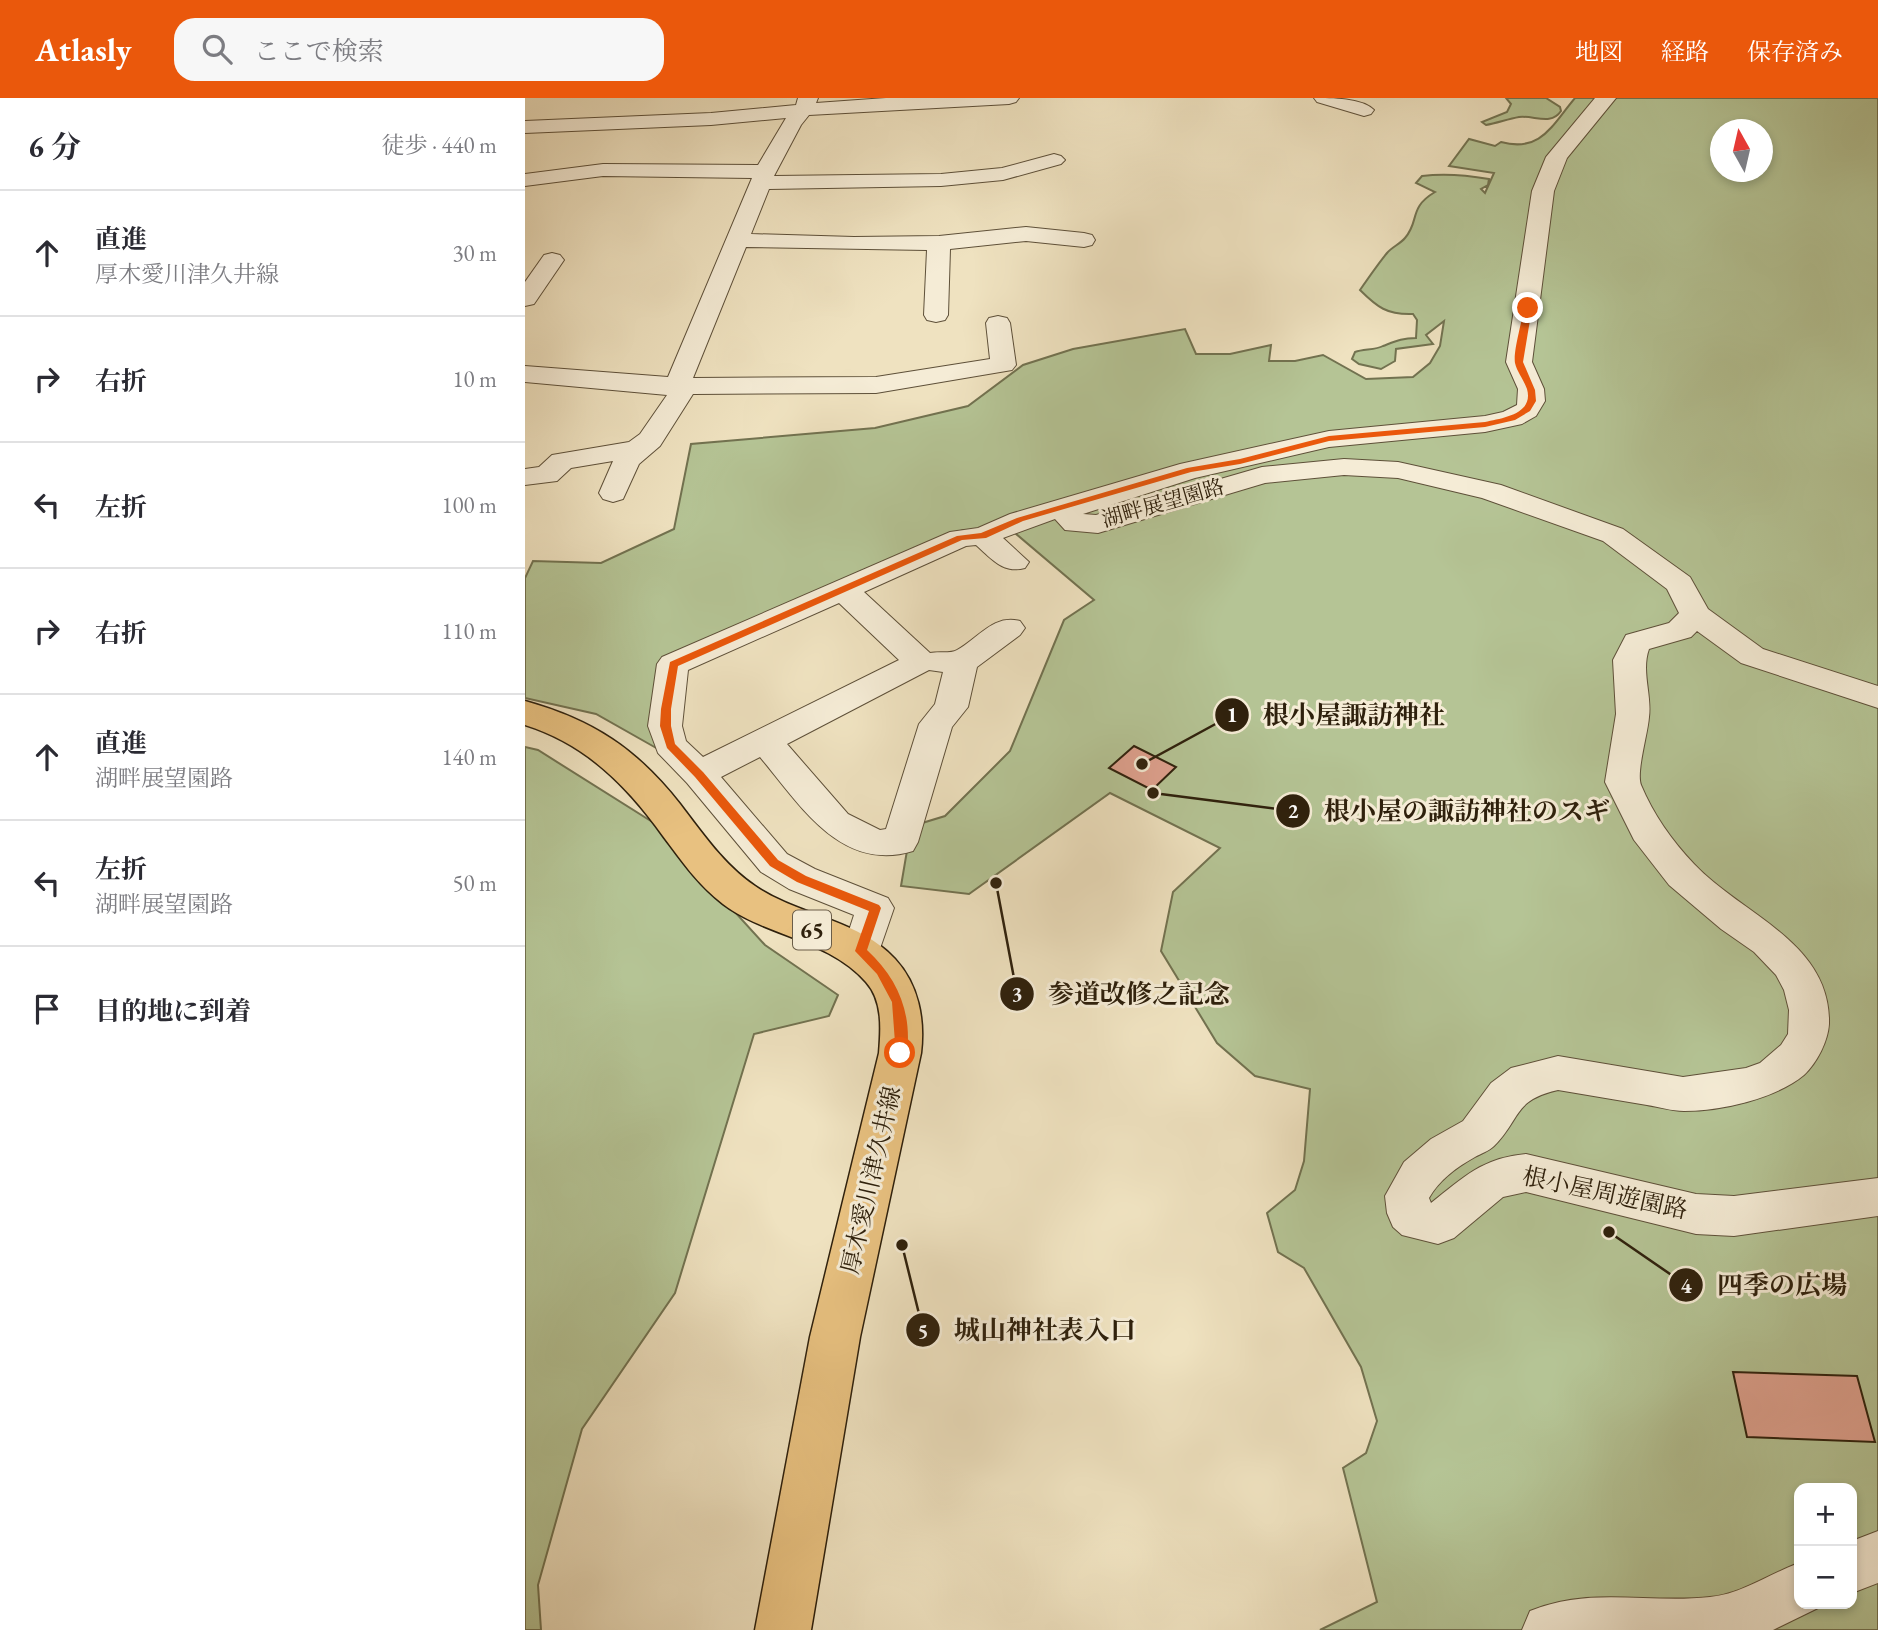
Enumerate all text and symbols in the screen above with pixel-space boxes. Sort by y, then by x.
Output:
search box [174,18,664,81]
text: Atlasly [35,28,132,71]
icon: search [198,30,236,68]
text: ここで検索 [254,34,384,68]
text: 地図 [1575,36,1623,67]
text: 経路 [1661,36,1709,67]
text: 保存済み [1747,36,1843,67]
north arrow [1710,119,1773,182]
text: 6 分 [28,127,81,166]
text: 徒歩 · 440 m [382,130,497,160]
text: 直進 [95,222,147,256]
icon: ahead [28,234,66,272]
text: 30 m [452,238,497,268]
text: 厚木愛川津久井線 [95,259,279,289]
route end [1512,292,1543,323]
icon: right [28,360,66,398]
text: 右折 [95,364,147,398]
text: 10 m [452,364,497,394]
street label: 湖畔展望園路 [1099,472,1227,533]
icon: left [28,486,66,524]
text: 左折 [95,490,147,524]
text: 100 m [441,490,497,520]
icon: right [28,612,66,650]
text: 右折 [95,616,147,650]
text: 110 m [441,616,497,646]
callout: 根小屋諏訪神社 [1214,691,1459,738]
text: 根小屋諏訪神社 [1263,698,1445,732]
text: 1 [1226,701,1238,728]
text: 直進 [95,726,147,760]
icon: ahead [28,738,66,776]
text: 140 m [441,742,497,772]
text: 湖畔展望園路 [95,763,233,793]
callout: 根小屋の諏訪神社のスギ [1275,787,1624,834]
text: 根小屋の諏訪神社のスギ [1324,794,1610,828]
text: 2 [1287,797,1299,824]
text: 左折 [95,852,147,886]
icon: left [28,864,66,902]
text: 50 m [452,868,497,898]
text: 湖畔展望園路 [95,889,233,919]
road number: 65 [793,910,831,950]
callout: 参道改修之記念 [999,970,1244,1017]
text: 参道改修之記念 [1048,977,1230,1011]
text: 3 [1011,980,1023,1007]
icon: arrive [28,990,66,1028]
text: 目的地に到着 [95,994,251,1028]
route start [884,1037,915,1068]
street label: 厚木愛川津久井線 [834,1083,907,1277]
street label: 根小屋周遊園路 [1520,1160,1690,1225]
callout: 四季の広場 [1668,1262,1861,1309]
text: 四季の広場 [1717,1268,1847,1302]
text: 4 [1680,1272,1692,1299]
callout: 城山神社表入口 [905,1307,1150,1354]
text: 城山神社表入口 [954,1313,1136,1347]
text: 5 [917,1317,929,1344]
map controls [1794,1483,1857,1609]
button: + [1794,1483,1857,1546]
button: − [1794,1546,1857,1609]

